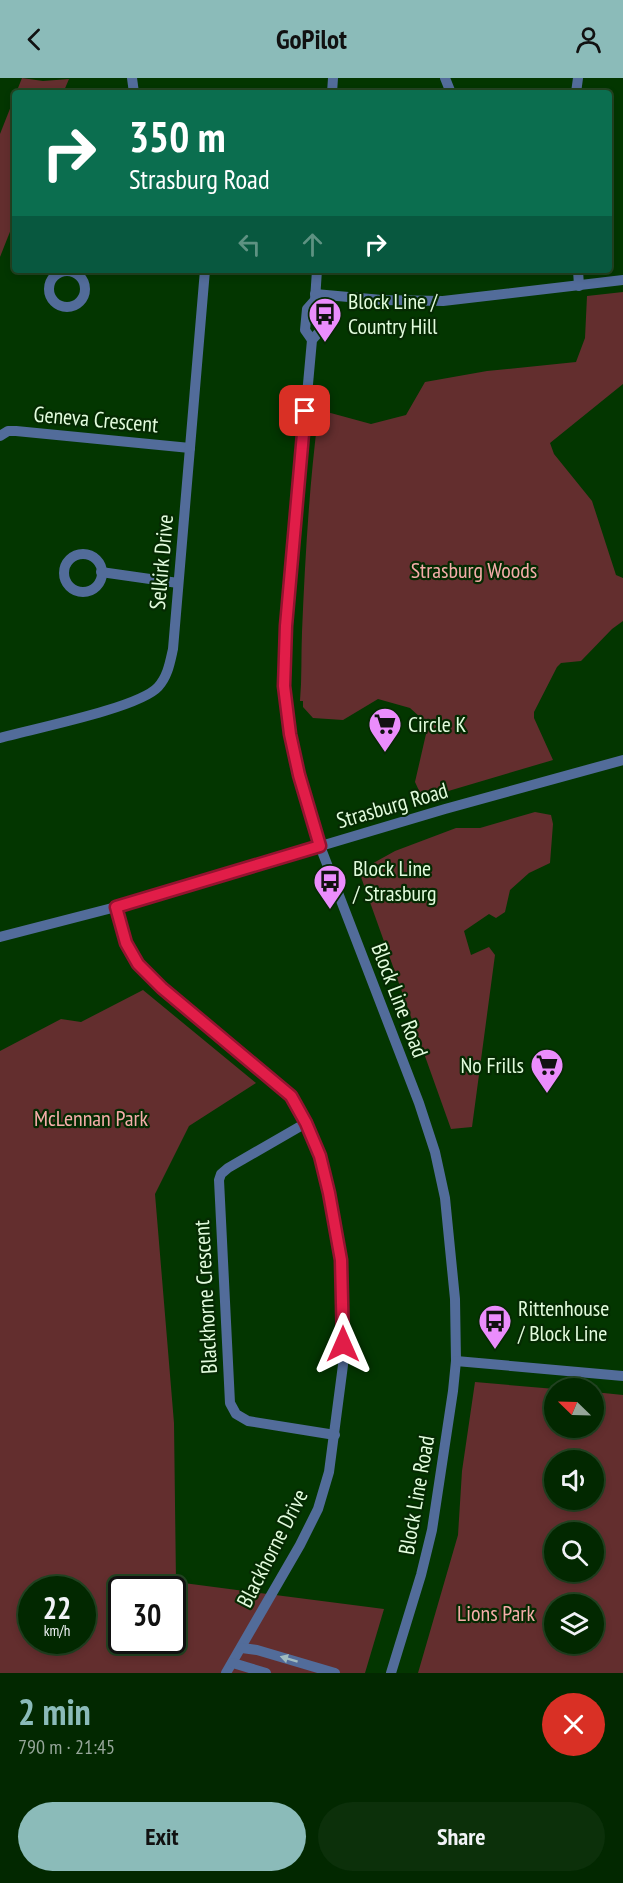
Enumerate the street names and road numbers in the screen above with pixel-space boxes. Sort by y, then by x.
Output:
street label: Geneva Crescent [33,400,159,438]
street label: Selkirk Drive [143,513,179,611]
street label: Strasburg Road [333,776,451,834]
street label: Block Line Road [365,939,435,1061]
street label: Blackhorne Crescent [187,1219,223,1375]
street label: Block Line Road [392,1433,440,1557]
street label: Blackhorne Drive [230,1484,314,1612]

